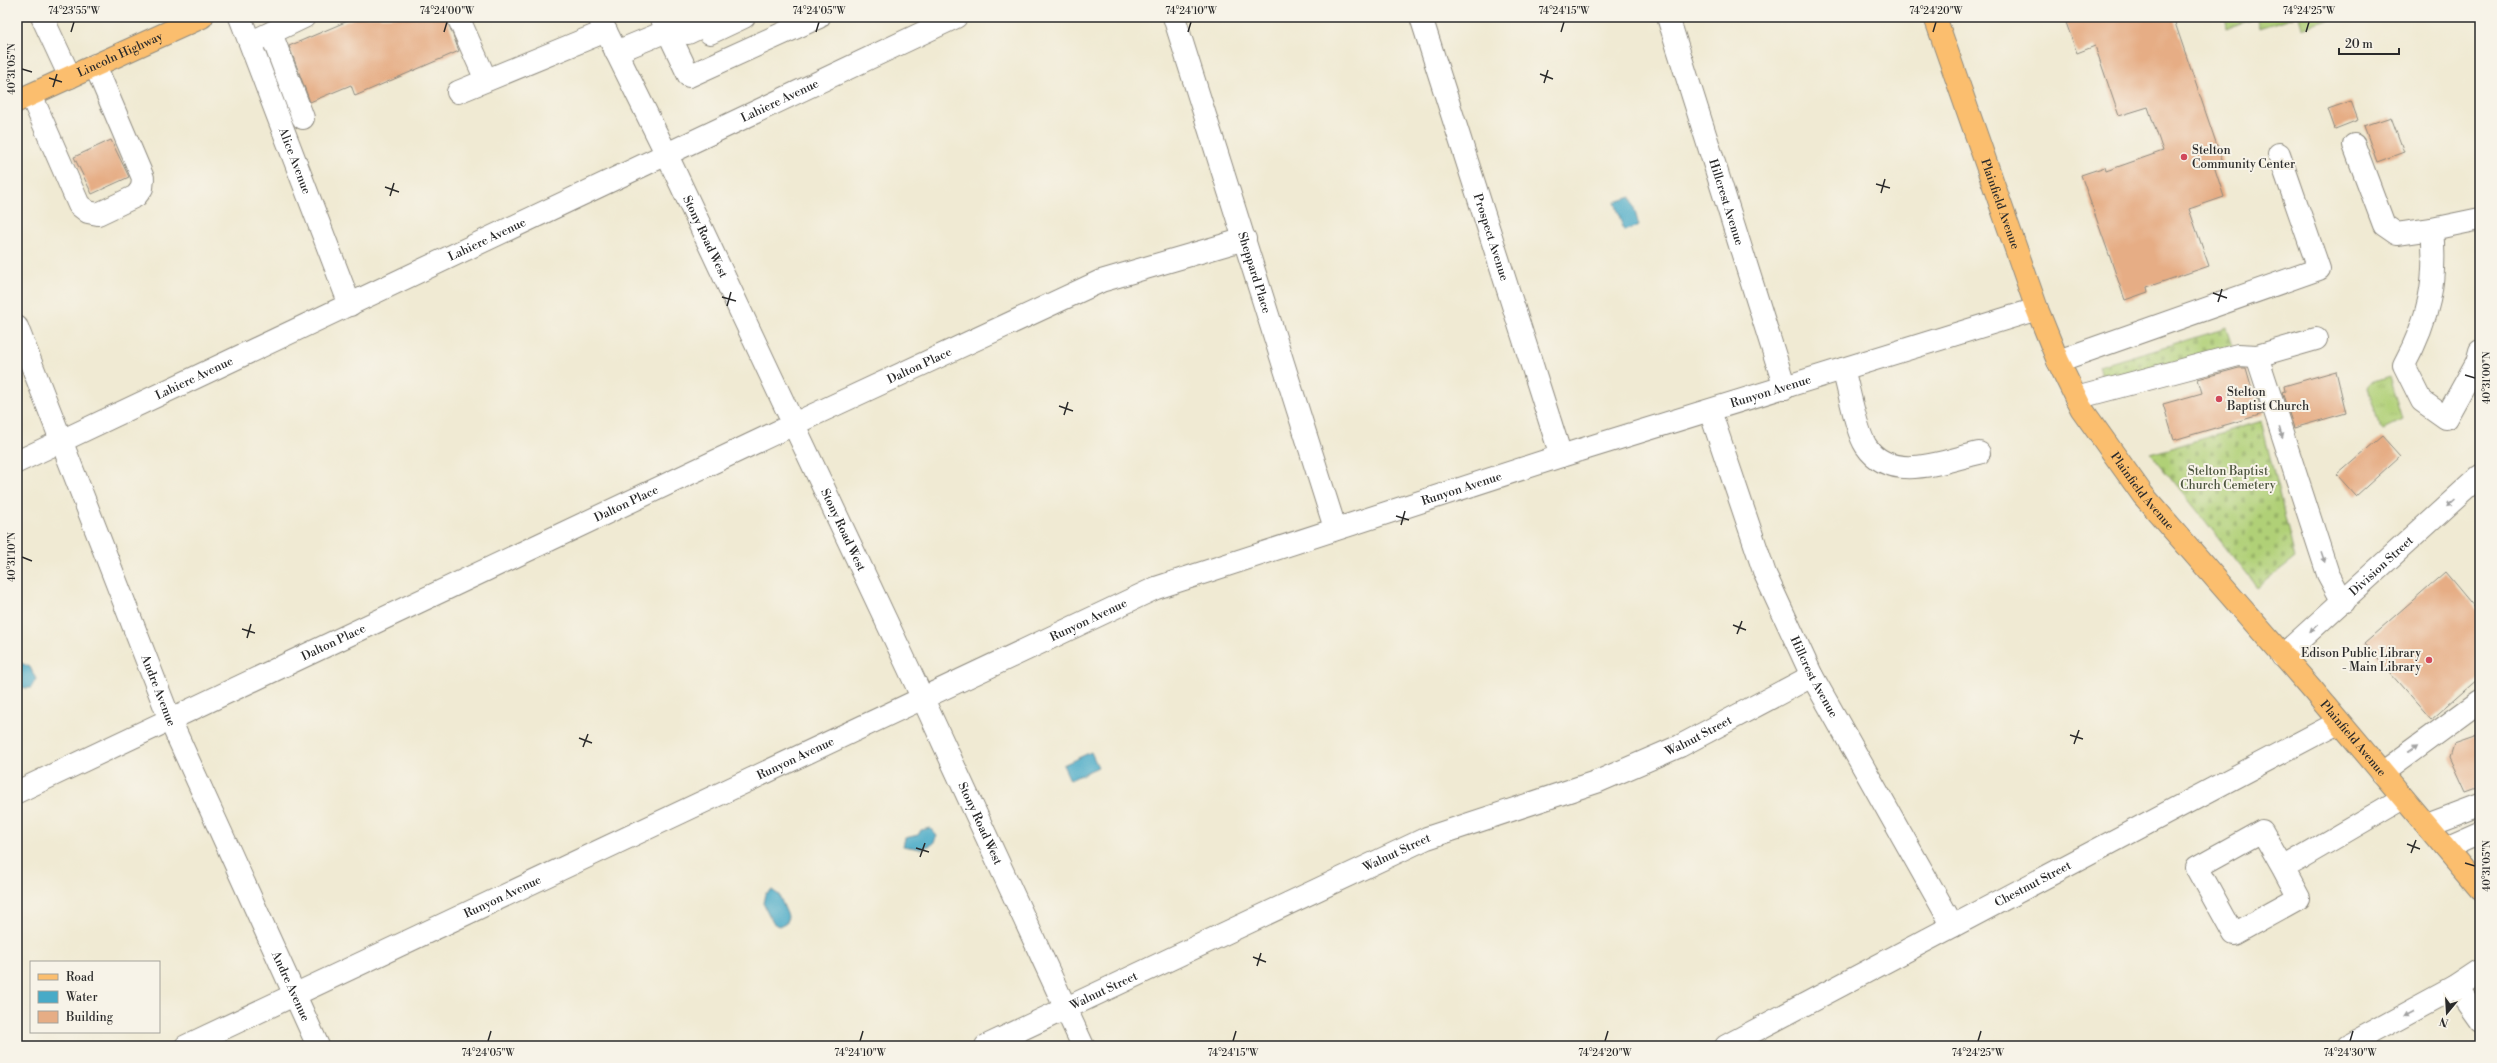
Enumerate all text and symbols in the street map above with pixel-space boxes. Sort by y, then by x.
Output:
text: 74°23'55"W [48,5,101,17]
text: 74°24'00"W [420,5,475,17]
text: 74°24'05"W [792,5,847,17]
text: 74°24'10"W [1165,5,1218,17]
text: 74°24'15"W [1539,5,1590,17]
text: 74°24'20"W [1909,5,1964,17]
text: 74°24'25"W [2283,5,2336,17]
street label: Lincoln Highway [75,28,165,80]
scale bar [2339,30,2399,56]
text: 20 m [2345,37,2373,52]
text: 40°31'05"N [6,43,18,95]
street label: Lahiere Avenue [738,76,821,125]
street label: Alice Avenue [275,125,314,196]
place label: Stelton Community Center [2192,143,2295,172]
marker: Stelton Community Center [2179,152,2189,162]
street label: Hillcrest Avenue [1706,157,1747,247]
street label: Plainfield Avenue [1978,157,2023,251]
street label: Prospect Avenue [1470,192,1512,283]
street label: Stony Road West [680,193,731,281]
street label: Lahiere Avenue [446,214,528,264]
street label: Sheppard Place [1235,230,1274,315]
street label: Dalton Place [885,344,954,387]
text: 40°31'00"N [2481,351,2493,404]
street label: Lahiere Avenue [153,353,235,403]
street label: Runyon Avenue [1728,372,1813,411]
place label: Stelton Baptist Church [2226,385,2309,414]
marker: Stelton Baptist Church [2214,394,2224,404]
one-way arrow [2279,428,2285,440]
street label: Plainfield Avenue [2107,449,2177,533]
park label: Stelton Baptist Church Cemetery [2180,464,2276,493]
street label: Runyon Avenue [1419,468,1504,509]
street label: Dalton Place [592,482,661,525]
street label: Stony Road West [818,486,869,574]
one-way arrow [2446,498,2456,507]
text: 40°31'10"N [6,531,18,582]
street label: Division Street [2346,532,2417,599]
one-way arrow [2320,551,2326,563]
street label: Runyon Avenue [1047,595,1130,645]
street label: Dalton Place [299,621,368,664]
one-way arrow [2309,623,2319,632]
street label: Hillcrest Avenue [1787,634,1841,720]
place label: Edison Public Library - Main Library [2301,646,2421,675]
street label: Andre Avenue [137,652,179,729]
marker: Edison Public Library - Main Library [2424,655,2434,665]
street label: Plainfield Avenue [2317,697,2389,779]
street label: Walnut Street [1662,712,1735,759]
street label: Runyon Avenue [754,734,837,783]
one-way arrow [2407,745,2418,753]
street label: Stony Road West [955,780,1006,868]
street label: Walnut Street [1359,830,1433,875]
text: 40°31'05"N [2481,840,2493,892]
street label: Chestnut Street [1992,857,2074,910]
street label: Runyon Avenue [461,872,544,921]
street label: Andre Avenue [268,948,313,1024]
legend [30,961,160,1033]
street label: Walnut Street [1066,968,1141,1013]
text: Road [66,970,94,985]
text: Water [65,990,98,1005]
north arrow [2427,993,2467,1033]
one-way arrow [2403,1009,2415,1015]
text: Building [65,1010,114,1025]
text: N [2438,1013,2451,1030]
text: 74°24'05"W [461,1047,516,1059]
text: 74°24'10"W [834,1047,887,1059]
text: 74°24'15"W [1208,1047,1259,1059]
text: 74°24'20"W [1578,1047,1633,1059]
text: 74°24'25"W [1952,1047,2005,1059]
text: 74°24'30"W [2323,1047,2378,1059]

